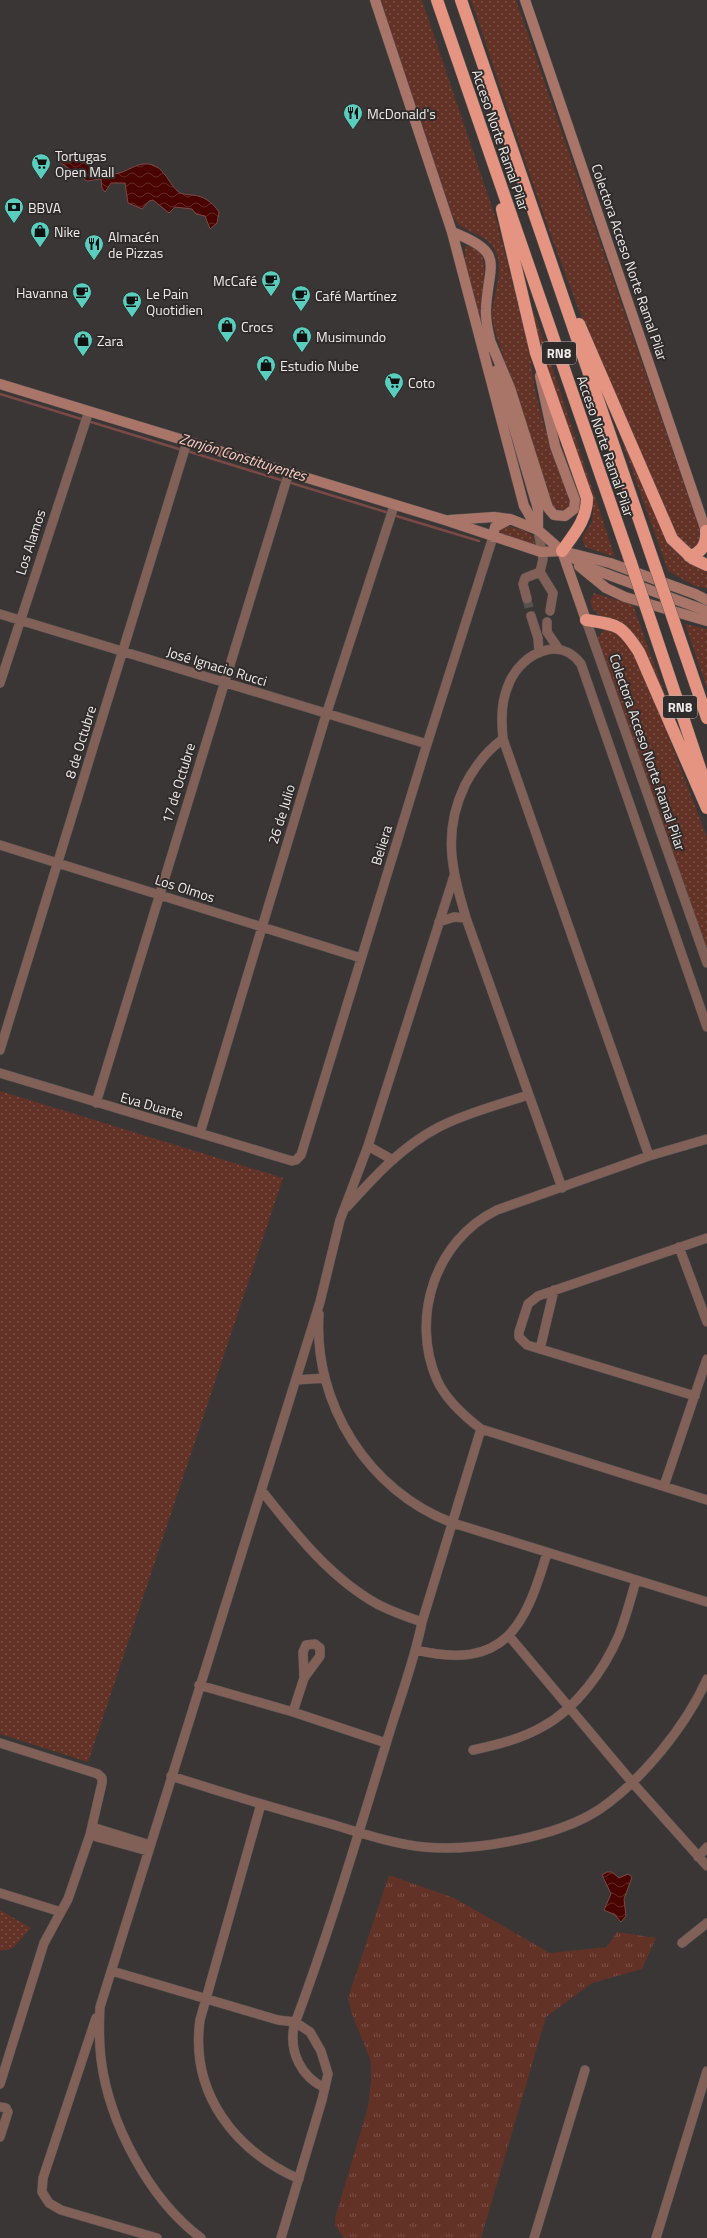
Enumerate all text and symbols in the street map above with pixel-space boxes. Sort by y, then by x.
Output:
street label: Acceso Norte Ramal Pilar [467,67,535,214]
restaurant icon: McDonald's [342,102,364,130]
place label: McDonald's [367,103,436,124]
place label: Tortugas Open Mall [55,145,115,182]
supermarket icon: Tortugas Open Mall [30,152,52,180]
street label: Colectora Acceso Norte Ramal Pilar [586,161,674,363]
bank icon: BBVA [3,196,25,224]
place label: BBVA [28,197,62,218]
shop icon: Nike [29,220,51,248]
place label: Nike [54,221,80,242]
place label: Almacén de Pizzas [108,226,163,263]
restaurant icon: Almacén de Pizzas [83,233,105,261]
cafe icon: McCafé [260,269,282,297]
place label: McCafé [213,270,257,291]
cafe icon: Havanna [71,281,93,309]
place label: Havanna [16,282,68,303]
place label: Le Pain Quotidien [146,283,203,320]
cafe icon: Café Martínez [290,284,312,312]
place label: Café Martínez [315,285,397,306]
cafe icon: Le Pain Quotidien [121,290,143,318]
shop icon: Crocs [216,315,238,343]
place label: Crocs [241,316,273,337]
shop icon: Musimundo [291,325,313,353]
place label: Musimundo [316,326,386,347]
shop icon: Zara [72,329,94,357]
place label: Zara [97,330,123,351]
road number: RN8 [542,342,576,364]
shop icon: Estudio Nube [255,354,277,382]
place label: Estudio Nube [280,355,359,376]
supermarket icon: Coto [383,371,405,399]
place label: Coto [408,372,435,393]
street label: Acceso Norte Ramal Pilar [572,373,640,520]
water label: Zanjón Constituyentes [177,427,311,488]
street label: Los Alamos [10,507,50,577]
street label: José Ignacio Rucci [164,641,270,691]
street label: Colectora Acceso Norte Ramal Pilar [604,651,692,853]
road number: RN8 [663,696,697,718]
street label: 8 de Octubre [59,703,101,781]
street label: 17 de Octubre [156,740,200,826]
street label: 26 de Julio [262,782,300,846]
street label: Beliera [365,822,397,868]
street label: Los Olmos [152,868,218,908]
street label: Eva Duarte [118,1086,186,1124]

